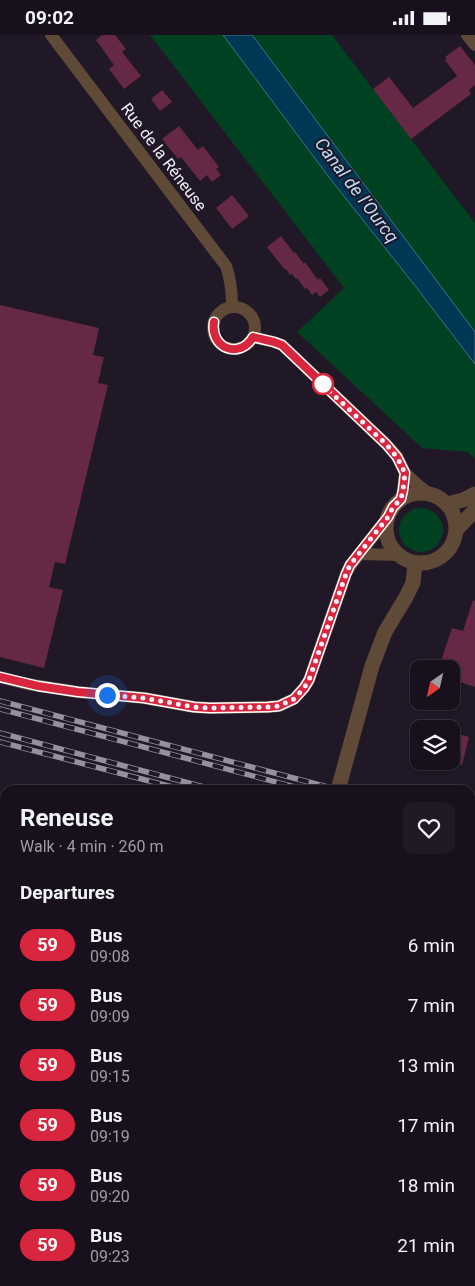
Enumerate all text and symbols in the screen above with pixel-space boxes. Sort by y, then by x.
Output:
text: 09:02 [25,6,74,29]
street label: Rue de la Réneuse [117,99,211,215]
water label: Canal de l'Ourcq [311,133,403,247]
unlabelled marker [312,373,334,395]
north arrow [410,660,460,710]
map controls [410,660,460,770]
your location [95,683,120,708]
button: layers [410,720,460,770]
button: heart [403,802,455,854]
text: Reneuse [20,804,113,832]
text: Walk · 4 min · 260 m [20,837,164,856]
text: Departures [20,881,115,904]
text: Bus [90,924,123,947]
text: 59 [37,934,58,955]
text: 6 min [408,934,455,957]
text: 09:08 [90,947,130,966]
text: Bus [90,984,123,1007]
text: 59 [37,994,58,1015]
text: 7 min [408,994,455,1017]
text: 09:09 [90,1007,130,1026]
text: Bus [90,1044,123,1067]
text: 59 [37,1054,58,1075]
text: 13 min [397,1054,455,1077]
text: 09:15 [90,1067,130,1086]
text: Bus [90,1104,123,1127]
text: 59 [37,1114,58,1135]
text: 17 min [397,1114,455,1137]
text: 09:19 [90,1127,130,1146]
text: Bus [90,1164,123,1187]
text: 59 [37,1174,58,1195]
text: 18 min [397,1174,455,1197]
text: 09:20 [90,1187,130,1206]
text: Bus [90,1224,123,1247]
text: 59 [37,1234,58,1255]
text: 21 min [397,1234,455,1257]
text: 09:23 [90,1247,130,1266]

